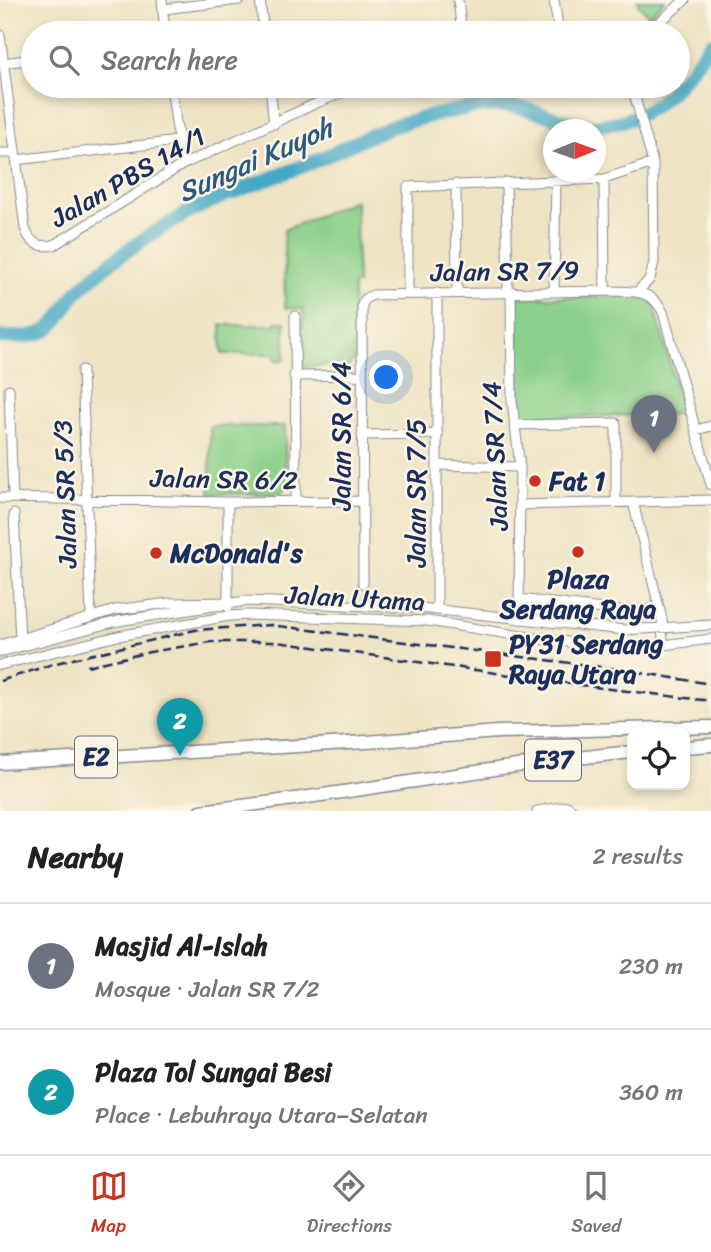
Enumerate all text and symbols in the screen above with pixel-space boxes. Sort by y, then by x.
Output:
search box [21,21,690,98]
text: Search here [101,37,238,83]
icon: search [45,41,83,79]
water label: Sungai Kuyoh [169,103,343,216]
street label: Jalan PBS 14/1 [41,114,214,241]
north arrow [543,119,606,182]
street label: Jalan SR 7/9 [429,247,580,295]
your location [369,360,403,394]
street label: Jalan SR 6/4 [318,362,364,511]
street label: Jalan SR 7/4 [468,380,522,533]
pin: 1 [631,395,677,453]
street label: Jalan SR 5/3 [39,419,91,570]
street label: Jalan SR 7/5 [393,419,439,568]
street label: Jalan SR 6/2 [149,455,298,503]
place label: Fat 1 [548,458,606,504]
marker: Fat 1 [527,473,543,489]
place label: McDonald's [169,530,304,576]
marker: Plaza Serdang Raya [570,544,586,560]
marker: McDonald's [148,545,164,561]
place label: Plaza Serdang Raya [499,556,656,632]
street label: Jalan Utama [283,571,426,625]
place label: PY31 Serdang Raya Utara [508,621,663,697]
marker: PY31 Serdang Raya Utara [483,649,503,669]
pin: 2 [157,698,203,756]
map controls [627,727,690,790]
button: locate [627,727,690,790]
road number: E2 [75,736,117,778]
road number: E37 [525,740,581,780]
text: Nearby [28,830,123,884]
text: 2 results [592,836,683,877]
text: Masjid Al-Islah [95,923,268,969]
text: 1 [46,946,56,987]
text: 230 m [619,946,683,987]
text: Mosque · Jalan SR 7/2 [95,969,320,1010]
text: Plaza Tol Sungai Besi [95,1049,331,1095]
text: 2 [44,1072,58,1113]
text: 360 m [619,1072,683,1113]
text: Place · Lebuhraya Utara–Selatan [95,1095,428,1136]
tab: Map [90,1167,128,1242]
tab: Directions [307,1167,392,1242]
tab: Saved [571,1167,621,1242]

